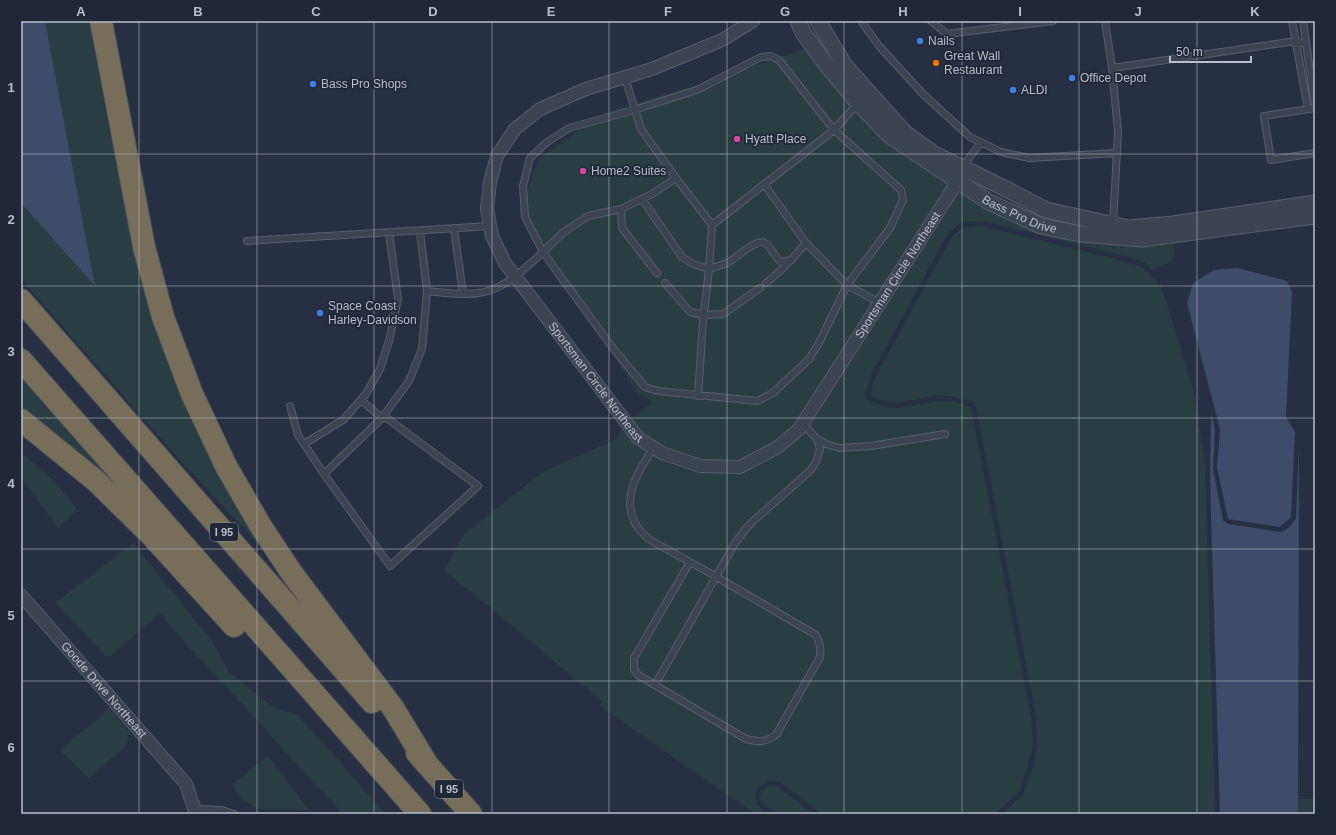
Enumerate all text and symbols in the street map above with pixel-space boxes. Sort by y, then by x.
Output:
text: A [76,4,86,19]
text: B [193,4,203,19]
text: C [311,4,321,19]
text: D [428,4,438,19]
text: E [547,4,556,19]
text: F [664,4,672,19]
text: G [780,4,790,19]
text: H [898,4,908,19]
text: I [1018,4,1022,19]
text: J [1134,4,1142,19]
text: K [1250,4,1260,19]
place label: Nails [928,34,955,48]
marker: Nails [915,36,925,46]
scale bar [1170,38,1251,64]
text: 50 m [1176,45,1203,59]
place label: Great Wall Restaurant [944,49,1003,77]
marker: Great Wall Restaurant [931,58,941,68]
place label: Office Depot [1080,71,1147,85]
marker: Office Depot [1067,73,1077,83]
place label: Bass Pro Shops [321,77,407,91]
marker: Bass Pro Shops [308,79,318,89]
text: 1 [7,80,15,95]
place label: ALDI [1021,83,1048,97]
marker: ALDI [1008,85,1018,95]
place label: Hyatt Place [745,132,807,146]
marker: Hyatt Place [732,134,742,144]
place label: Home2 Suites [591,164,666,178]
marker: Home2 Suites [578,166,588,176]
street label: Bass Pro Drive [979,192,1058,236]
street label: Sportsman Circle Northeast [852,209,944,341]
text: 2 [7,212,15,227]
place label: Space Coast Harley-Davidson [328,299,417,327]
marker: Space Coast Harley-Davidson [315,308,325,318]
street label: Sportsman Circle Northeast [545,319,645,446]
text: 3 [7,344,15,359]
text: 4 [7,476,15,491]
road number: I 95 [210,523,238,541]
text: 5 [7,608,15,623]
street label: Goode Drive Northeast [58,639,150,741]
text: 6 [7,740,15,755]
road number: I 95 [435,780,463,798]

